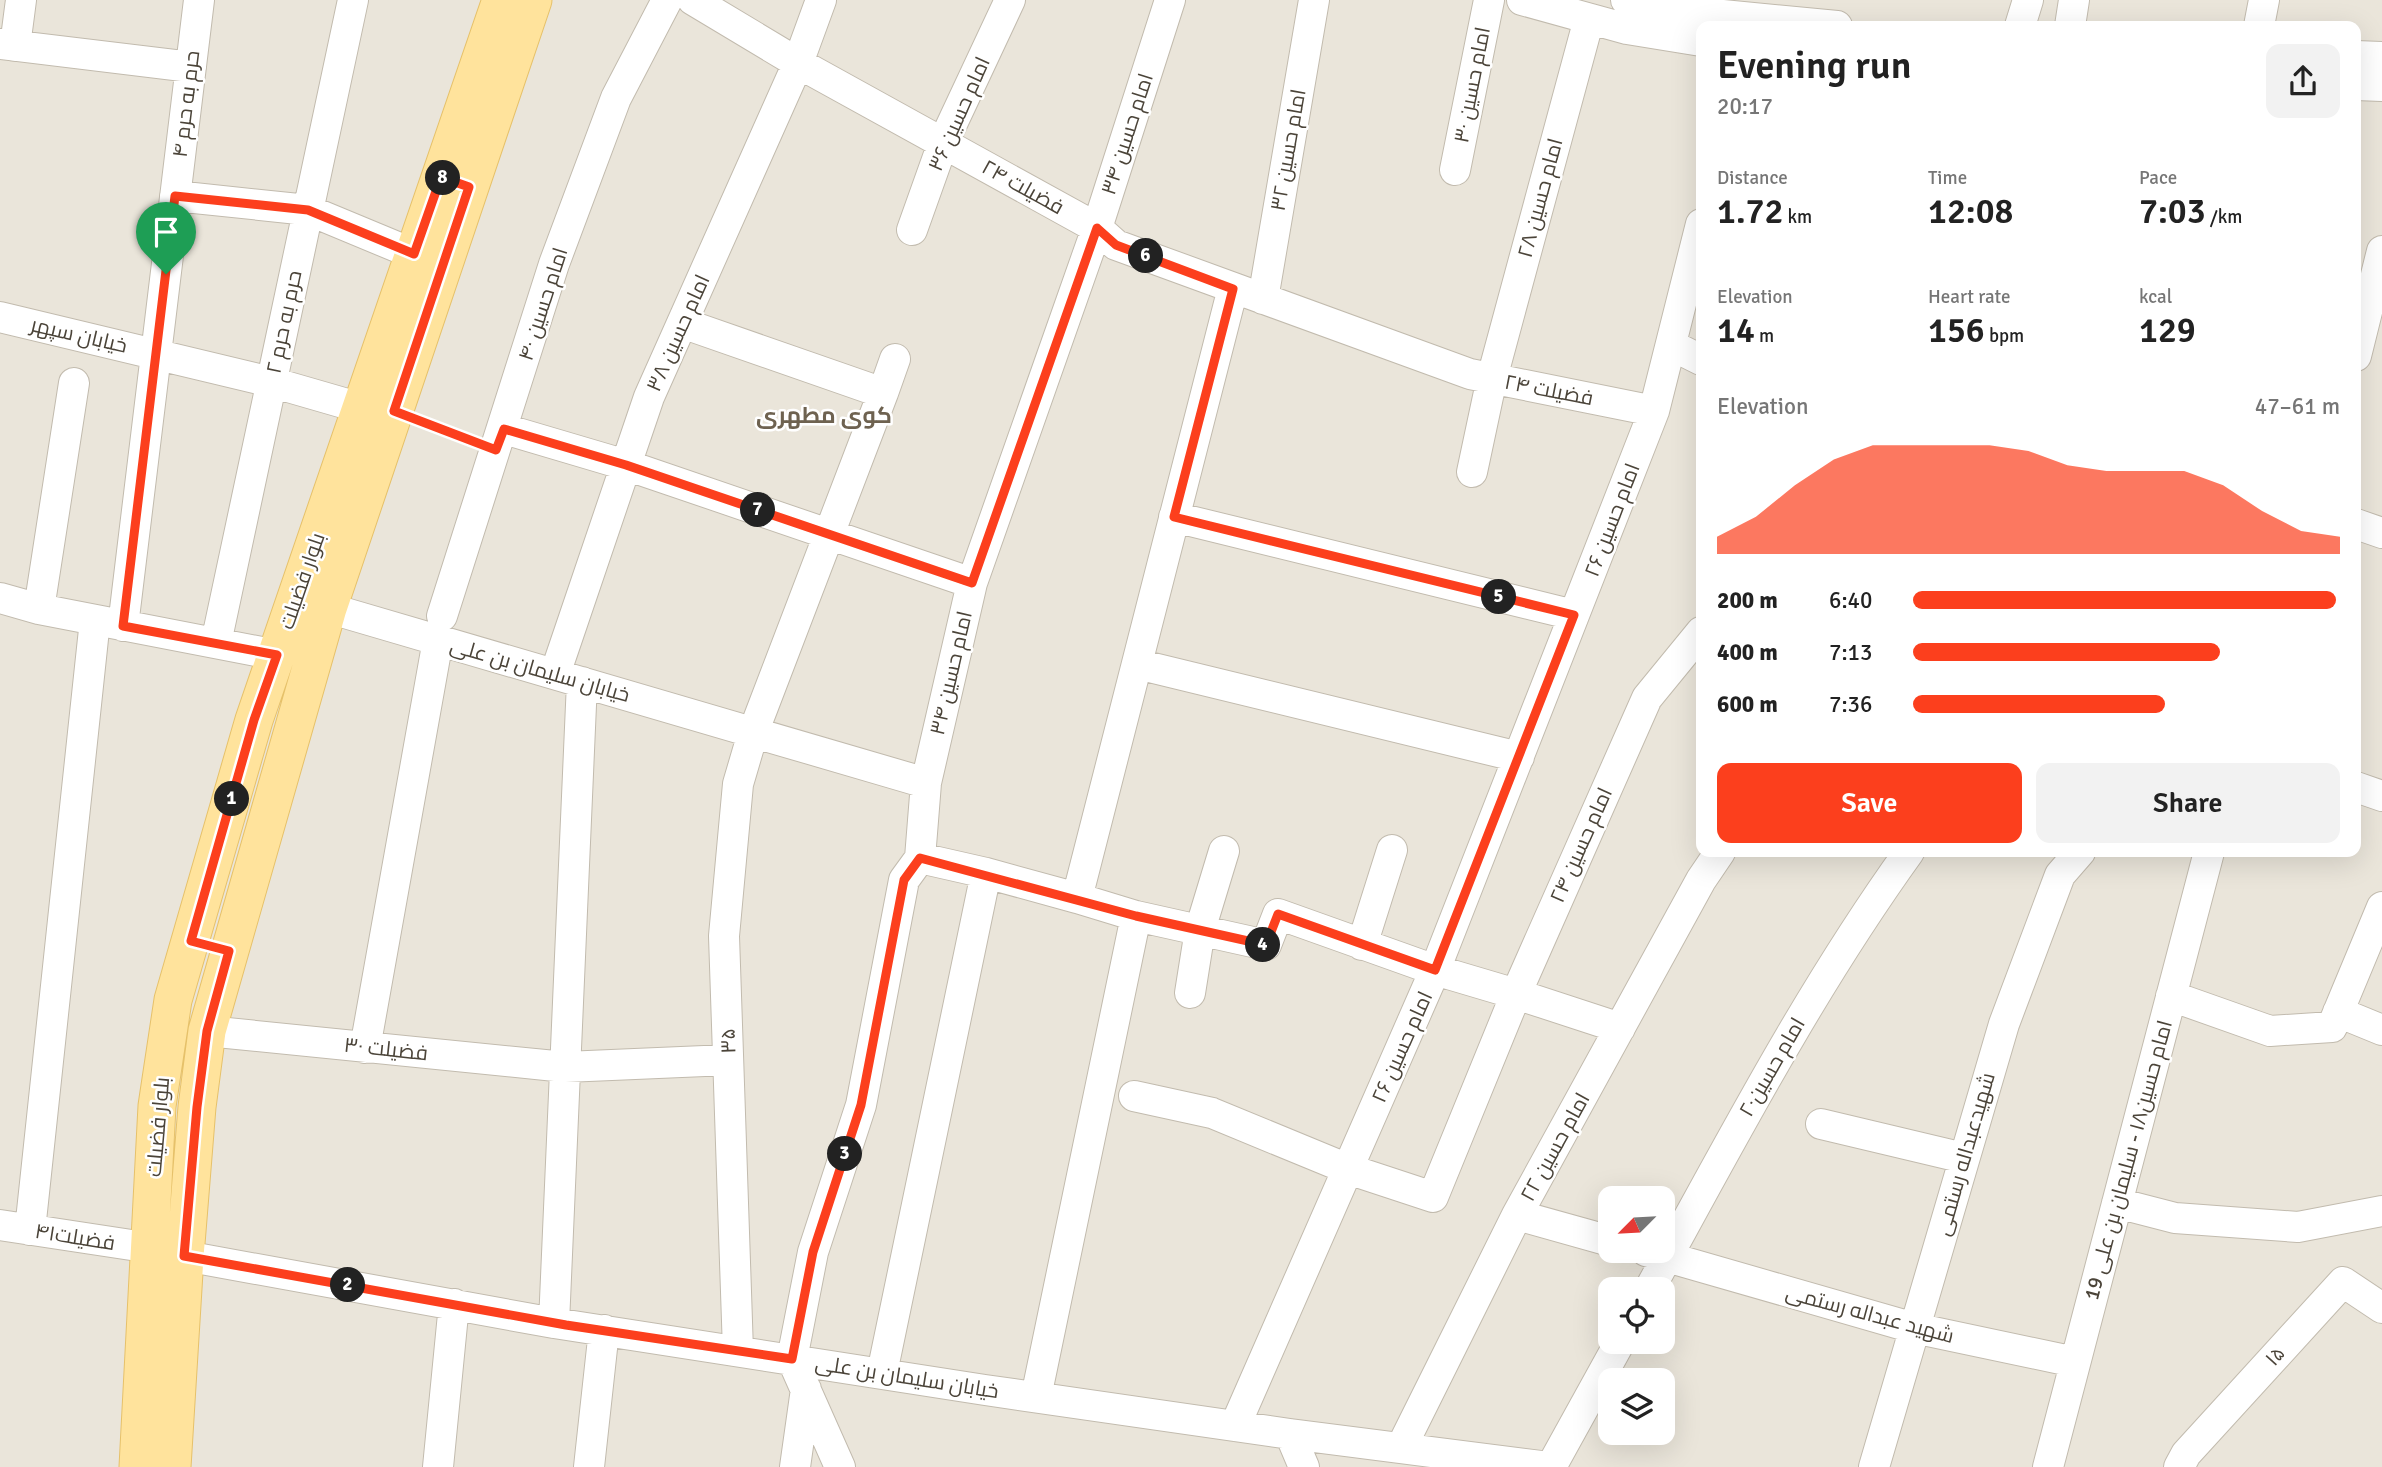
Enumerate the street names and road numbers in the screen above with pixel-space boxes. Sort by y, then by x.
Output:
street label: امام حسین ۳۰ [1448,25,1497,145]
street label: حرم به حرم ۴ [167,49,206,159]
street label: امام حسین ۳۶ [922,53,997,176]
street label: امام حسین ۳۴ [1095,70,1160,198]
street label: امام حسین ۳۲ [1264,87,1313,213]
street label: امام حسین ۲۸ [1512,135,1569,261]
street label: فضیلت ۲۴ [977,154,1069,220]
street label: امام حسین ۴۰ [512,244,574,364]
street label: حرم به حرم ۲ [260,268,309,376]
street label: امام حسین ۳۸ [641,270,716,396]
street label: خیابان سپهر [27,311,130,359]
street label: فضیلت ۲۴ [1502,369,1596,411]
street label: امام حسین ۲۶ [1578,460,1646,581]
street label: بلوار فضیلت [273,529,331,633]
street label: امام حسین ۳۴ [924,608,979,738]
street label: خیابان سلیمان بن علی [447,632,633,708]
street label: امام حسین ۲۴ [1544,783,1619,907]
street label: امام حسین ۲۶ [1366,987,1439,1107]
street label: امام حسین۲۰ [1733,1013,1812,1122]
street label: امام حسین۱۸ - سلیمان بن علی 19 [2078,1017,2179,1303]
street label: ۳۵ [715,1028,741,1054]
street label: فضیلت ۳۰ [343,1032,429,1066]
street label: شهیدعبداله رستمی [1929,1069,2001,1239]
street label: بلوار فضیلت [141,1076,175,1178]
street label: امام حسین ۲۲ [1514,1088,1596,1206]
street label: فضیلت۴۱ [33,1218,117,1256]
street label: شهید عبداله رستمی [1783,1279,1957,1349]
street label: ۱۵ [2259,1341,2291,1371]
street label: خیابان سلیمان بن علی [813,1350,1001,1404]

